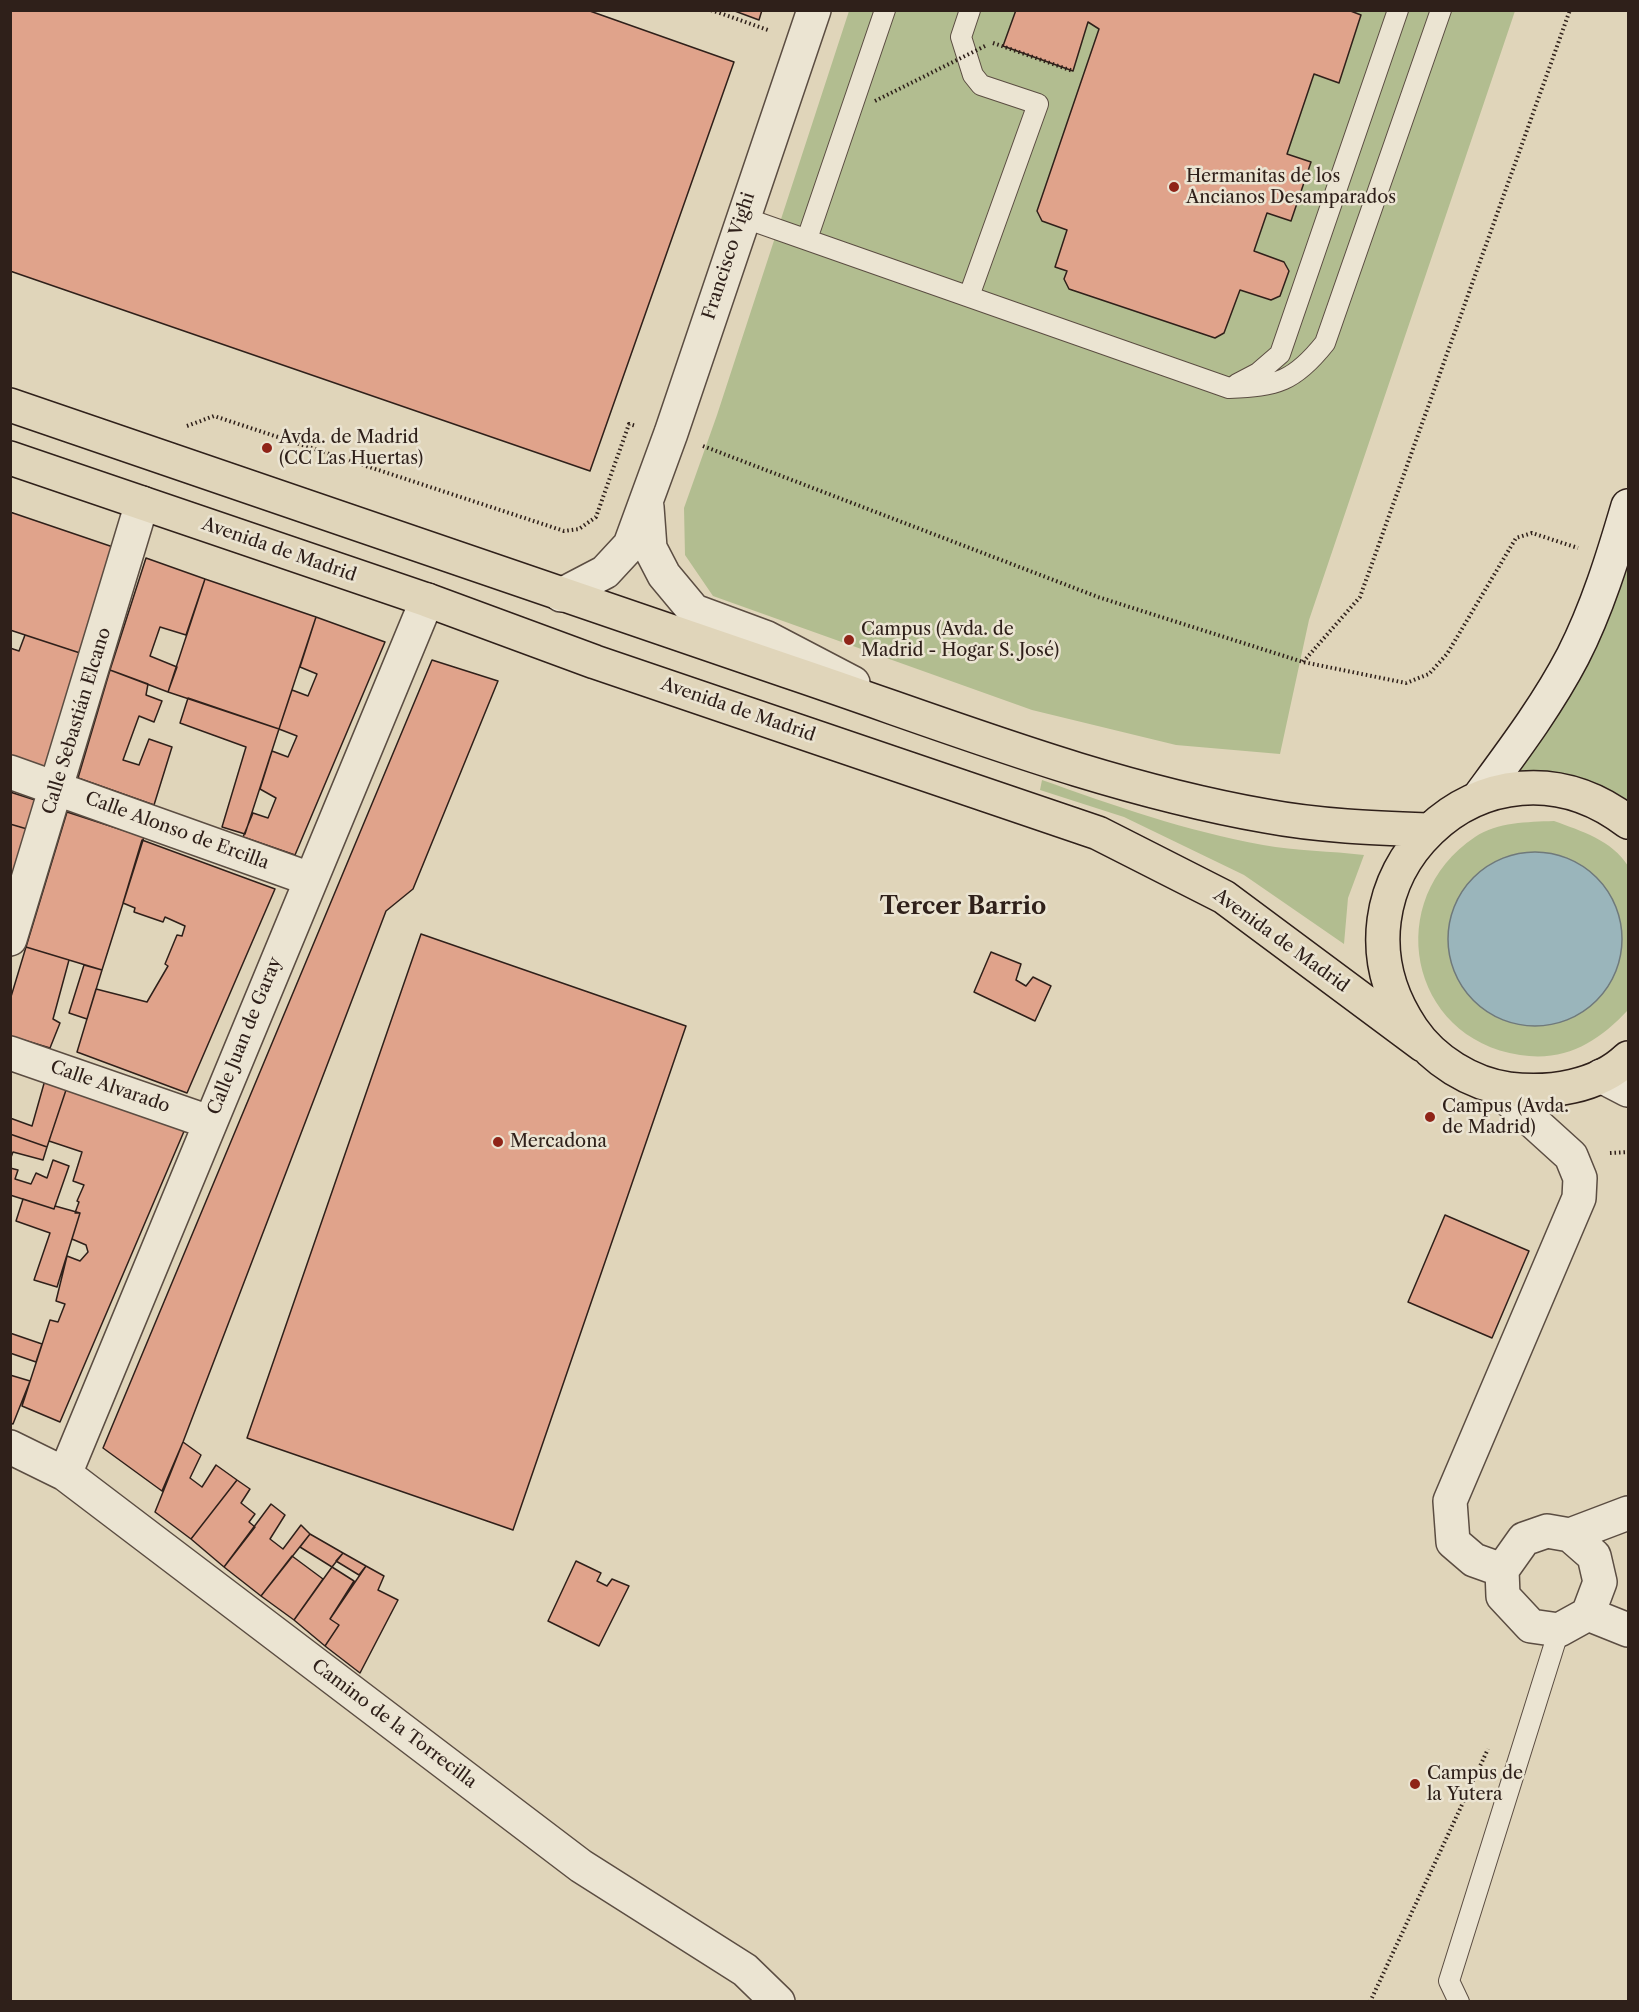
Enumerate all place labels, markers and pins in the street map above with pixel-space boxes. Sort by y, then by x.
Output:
place label: Hermanitas de los Ancianos Desamparados [1186,166,1396,208]
marker: Hermanitas de los Ancianos Desamparados [1167,180,1181,194]
place label: Avda. de Madrid (CC Las Huertas) [279,427,423,470]
marker: Avda. de Madrid (CC Las Huertas) [260,441,274,455]
place label: Campus (Avda. de Madrid - Hogar S. José) [861,619,1059,662]
marker: Campus (Avda. de Madrid - Hogar S. José) [842,633,856,647]
place label: Campus (Avda. de Madrid) [1442,1096,1569,1138]
marker: Campus (Avda. de Madrid) [1423,1110,1437,1124]
place label: Mercadona [510,1131,607,1153]
marker: Mercadona [491,1135,505,1149]
place label: Campus de la Yutera [1427,1763,1523,1806]
marker: Campus de la Yutera [1408,1777,1422,1791]

